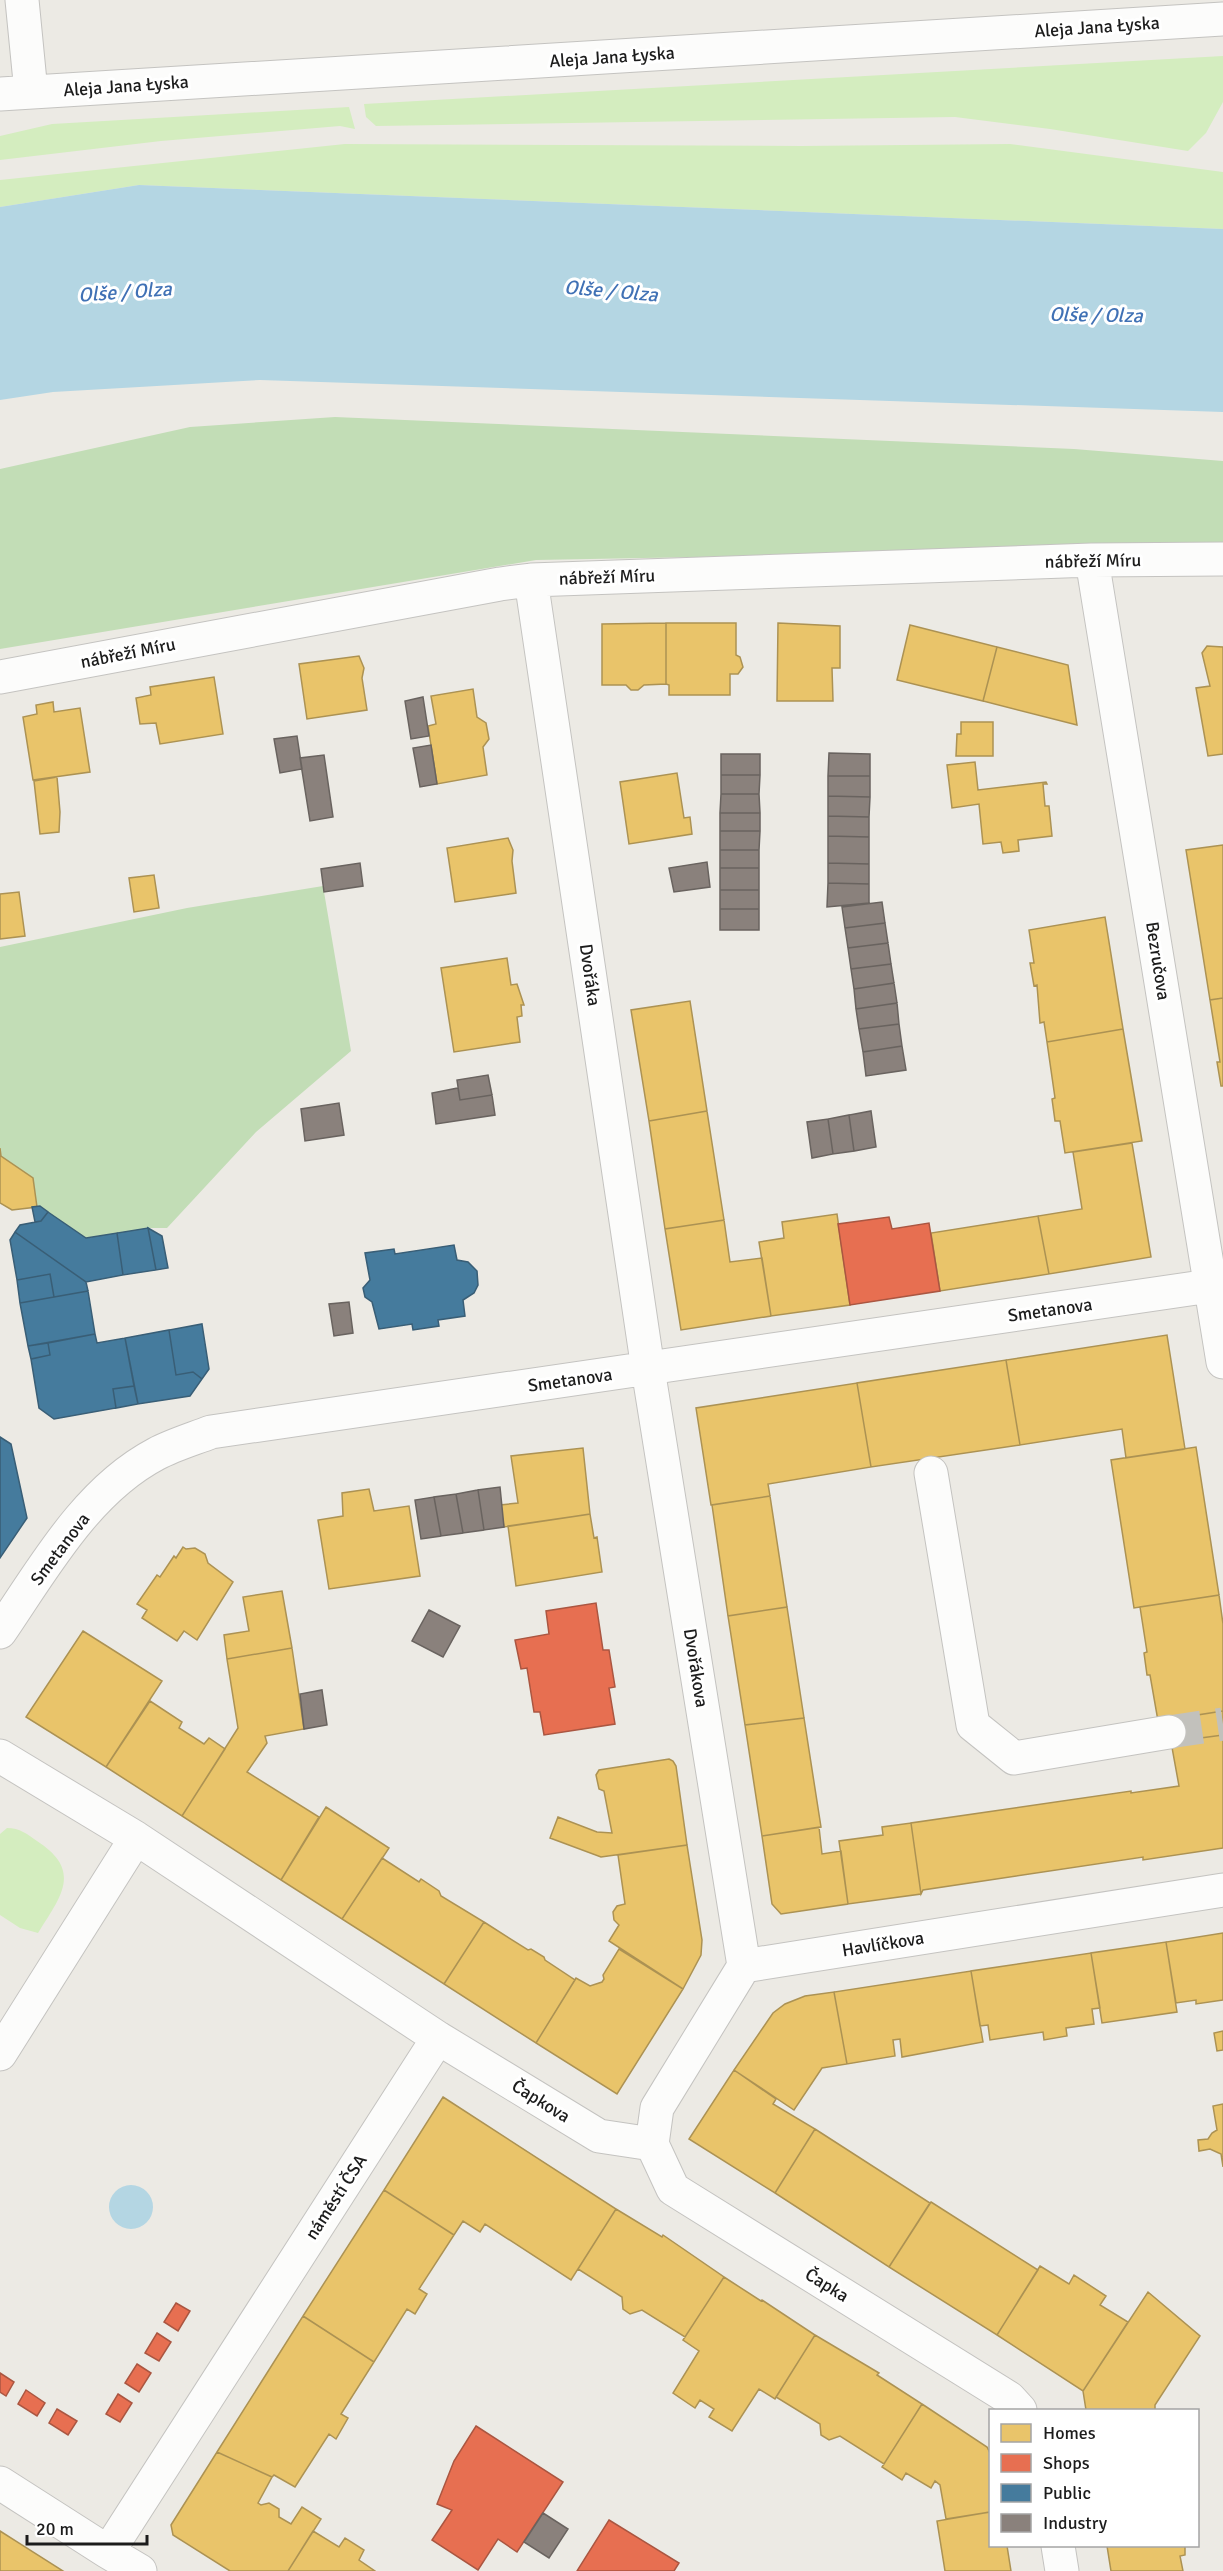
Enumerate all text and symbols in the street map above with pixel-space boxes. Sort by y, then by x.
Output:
street label: Aleja Jana Łyska [1034,12,1160,42]
street label: Aleja Jana Łyska [549,42,675,72]
street label: Aleja Jana Łyska [63,71,189,101]
water label: Olše / Olza [563,274,660,308]
water label: Olše / Olza [77,276,173,308]
water label: Olše / Olza [1049,302,1144,328]
street label: nábřeží Míru [1045,549,1141,573]
street label: nábřeží Míru [558,564,656,590]
street label: nábřeží Míru [79,633,177,673]
street label: Bezručova [1141,920,1175,1002]
street label: Dvořáka [575,942,605,1008]
street label: Smetanova [1006,1293,1094,1327]
street label: Smetanova [526,1363,614,1397]
street label: Smetanova [26,1508,94,1590]
street label: Dvořákova [679,1627,713,1709]
street label: Havlíčkova [840,1927,926,1961]
street label: Čapkova [508,2075,574,2127]
street label: náměstí ČSA [300,2150,372,2244]
street label: Čapka [801,2263,853,2307]
legend [989,2409,1199,2547]
text: Homes [1043,2422,1096,2444]
text: Shops [1043,2452,1090,2474]
text: Public [1043,2482,1091,2504]
scale bar [27,2508,147,2546]
text: Industry [1043,2512,1108,2534]
text: 20 m [36,2518,74,2540]

